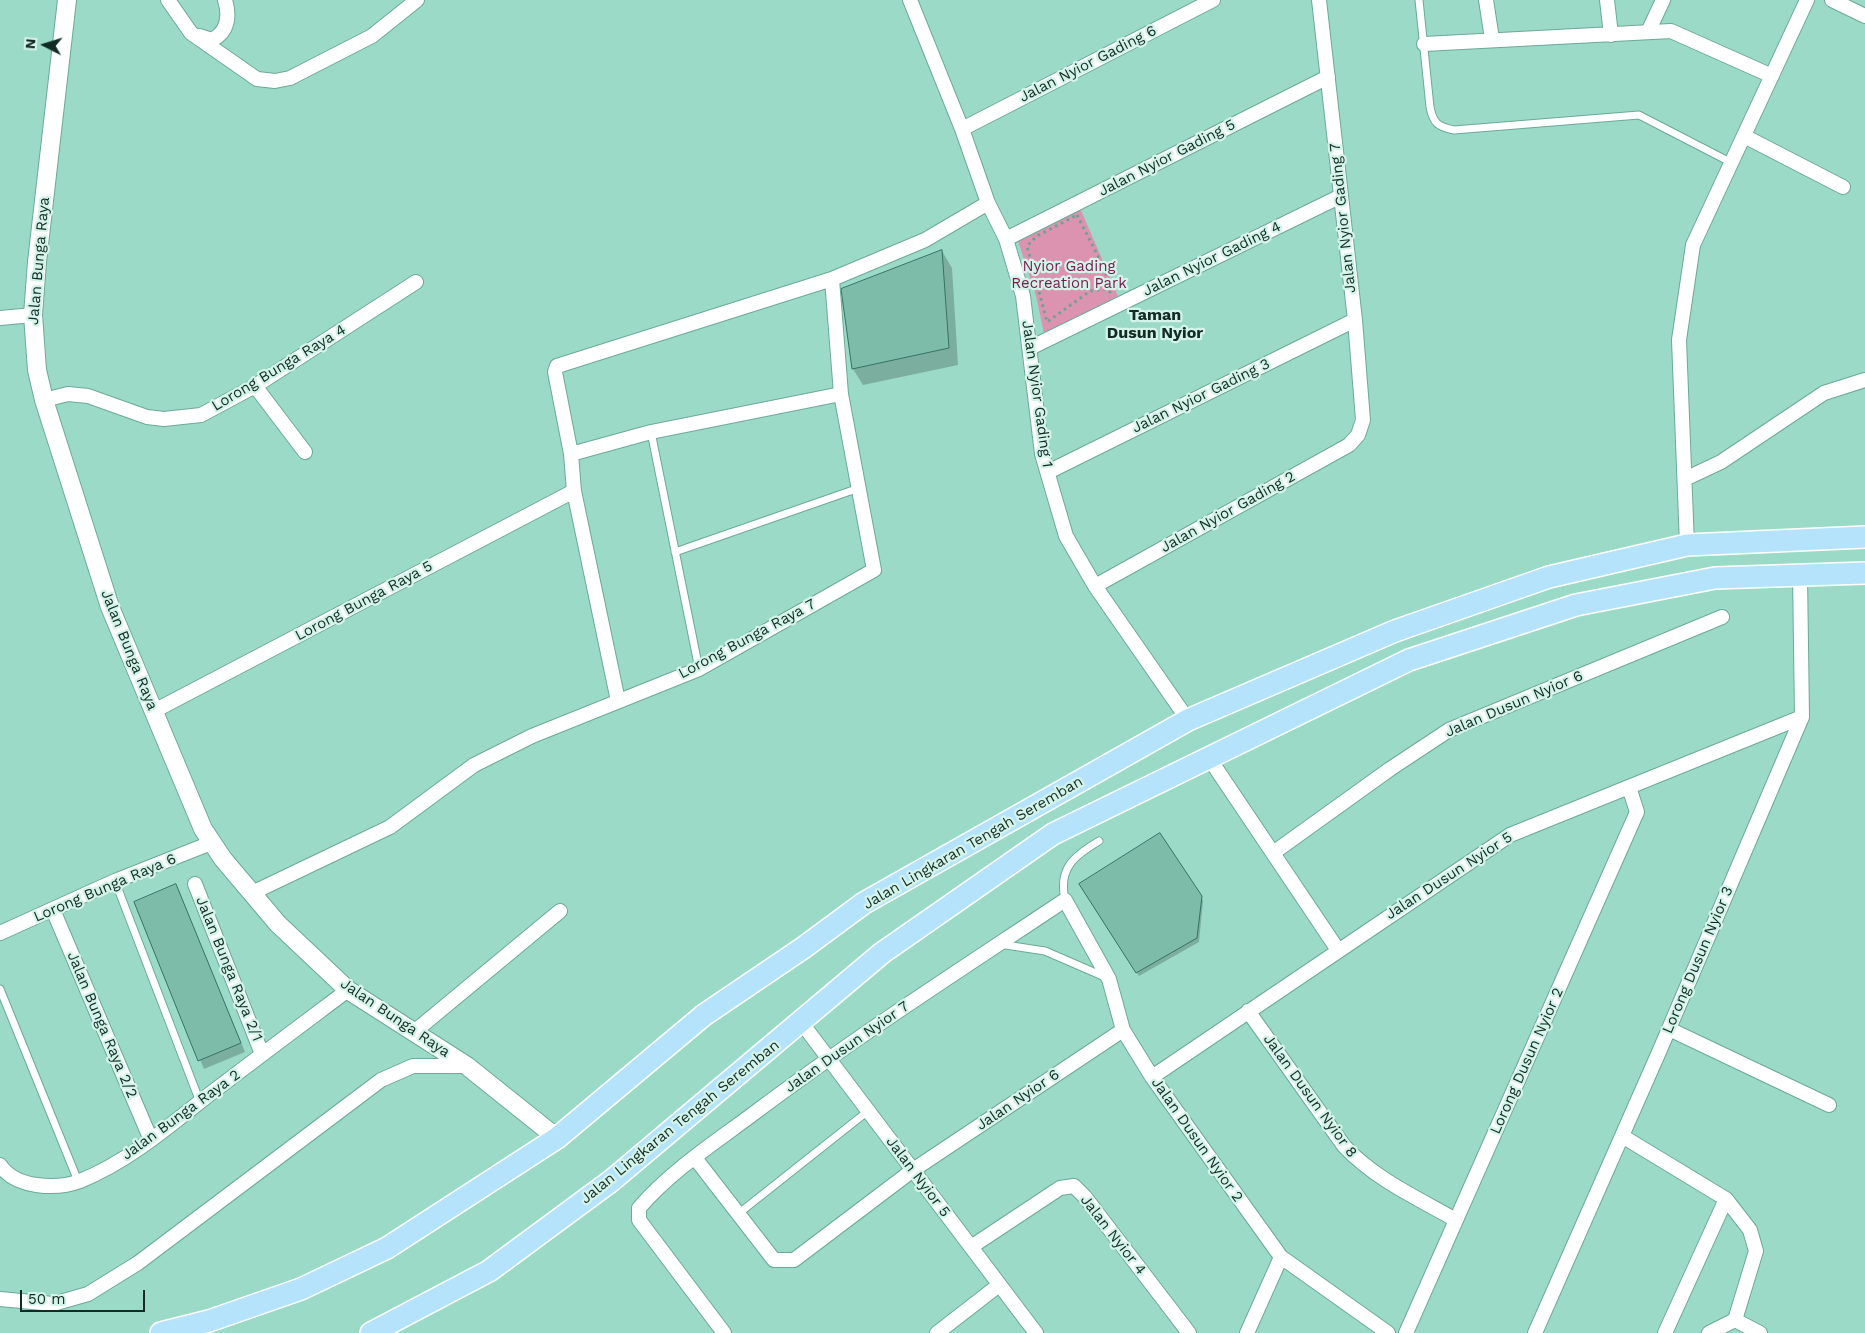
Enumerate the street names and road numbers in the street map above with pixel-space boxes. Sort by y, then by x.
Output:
street label: Jalan Nyior Gading 6 [1016,22,1160,106]
street label: Jalan Nyior Gading 5 [1096,116,1238,200]
street label: Jalan Nyior Gading 7 [1326,142,1360,294]
street label: Jalan Bunga Raya [24,196,54,326]
street label: Jalan Nyior Gading 4 [1140,218,1284,300]
street label: Jalan Nyior Gading 1 [1018,319,1056,469]
street label: Lorong Bunga Raya 4 [209,321,349,415]
street label: Jalan Nyior Gading 3 [1129,355,1273,437]
street label: Jalan Nyior Gading 2 [1158,468,1298,556]
street label: Lorong Bunga Raya 5 [292,557,436,645]
street label: Jalan Bunga Raya [97,587,161,713]
street label: Lorong Bunga Raya 7 [675,595,819,683]
street label: Jalan Dusun Nyior 6 [1442,667,1586,741]
street label: Jalan Lingkaran Tengah Seremban [860,773,1086,913]
street label: Jalan Dusun Nyior 5 [1382,828,1516,924]
street label: Lorong Bunga Raya 6 [31,850,179,926]
street label: Lorong Dusun Nyior 3 [1659,884,1737,1036]
street label: Jalan Bunga Raya 2/1 [192,894,266,1044]
street label: Jalan Bunga Raya 2/2 [63,949,141,1101]
street label: Jalan Bunga Raya [337,975,453,1061]
street label: Lorong Dusun Nyior 2 [1487,985,1567,1137]
street label: Jalan Dusun Nyior 7 [782,997,912,1097]
street label: Jalan Dusun Nyior 8 [1259,1031,1361,1161]
street label: Jalan Lingkaran Tengah Seremban [577,1036,783,1208]
street label: Jalan Bunga Raya 2 [118,1066,244,1164]
street label: Jalan Nyior 6 [973,1066,1063,1134]
street label: Jalan Dusun Nyior 2 [1147,1074,1247,1206]
street label: Jalan Nyior 5 [882,1133,954,1221]
street label: Jalan Nyior 4 [1076,1192,1150,1278]

